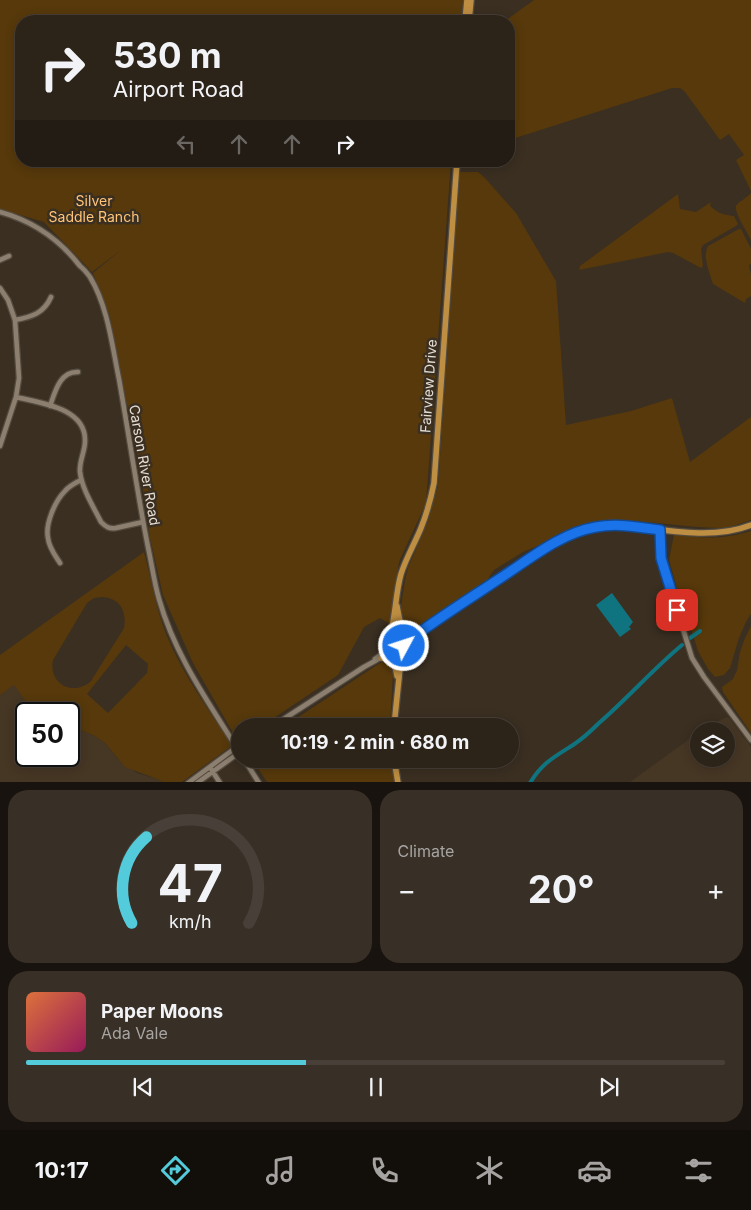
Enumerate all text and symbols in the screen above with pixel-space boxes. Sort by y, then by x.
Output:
text: 530 m [113,34,222,76]
icon: right [30,35,95,100]
text: Airport Road [113,76,244,102]
icon: left [172,130,200,158]
icon: ahead [225,130,253,158]
icon: ahead [278,130,306,158]
icon: right [331,130,359,158]
park label: Silver Saddle Ranch [49,192,139,225]
street label: Fairview Drive [416,339,440,433]
street label: Carson River Road [126,403,164,527]
pin [656,589,698,631]
icon: arrive [663,596,691,624]
position arrow [377,619,429,671]
speed limit sign: 50 [15,702,80,767]
map controls [690,722,735,767]
button: layers [690,722,735,767]
text: 10:19 · 2 min · 680 m [281,731,469,754]
text: Climate [398,841,454,861]
text: 47 [157,852,222,915]
text: 20° [528,866,595,912]
text: − [398,873,416,907]
text: + [706,873,725,907]
text: km/h [169,911,211,932]
text: Paper Moons [101,1000,223,1023]
text: Ada Vale [101,1023,168,1043]
icon: previous [129,1073,157,1101]
icon: pause [362,1073,390,1101]
icon: next [595,1073,623,1101]
icon: directions [158,1153,193,1188]
icon: music [263,1153,298,1188]
icon: phone [367,1153,402,1188]
icon: climate [472,1153,507,1188]
icon: car [577,1153,612,1188]
icon: filters [681,1153,716,1188]
text: 10:17 [35,1157,89,1183]

